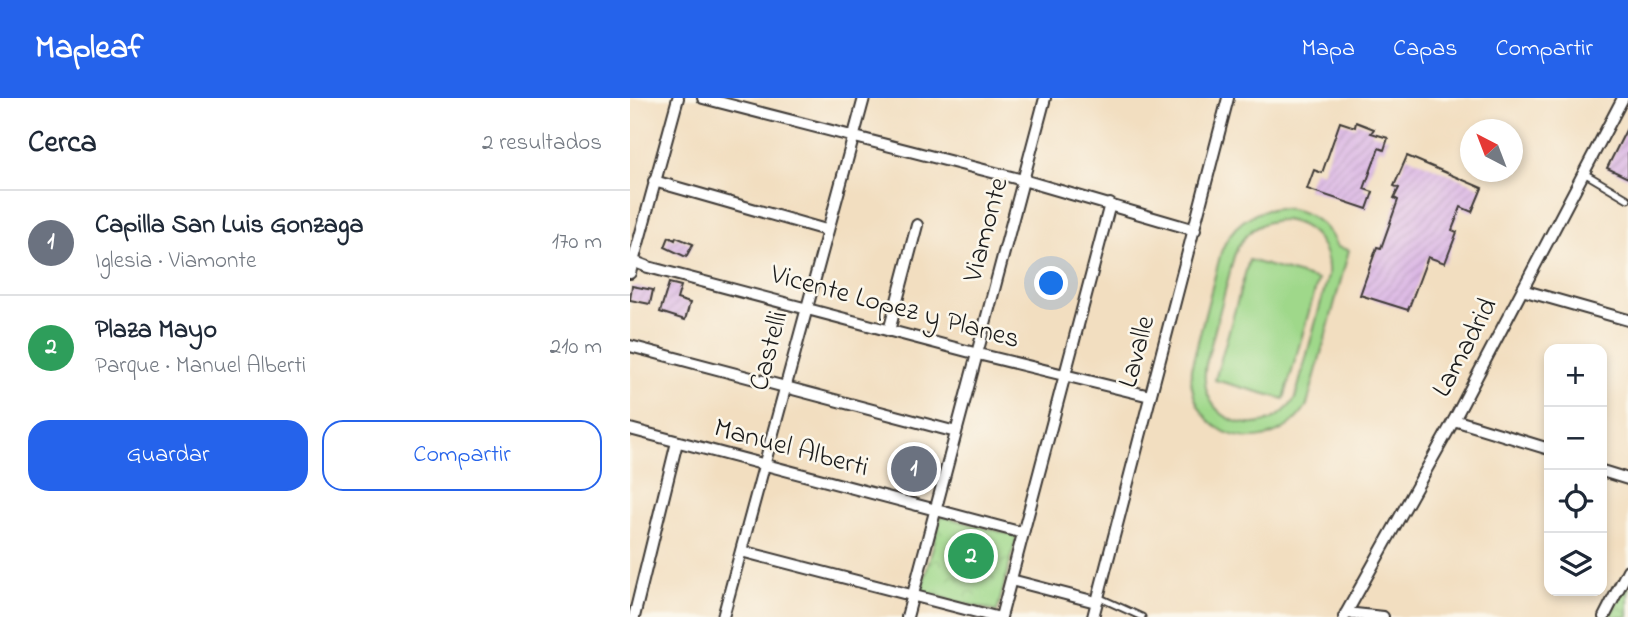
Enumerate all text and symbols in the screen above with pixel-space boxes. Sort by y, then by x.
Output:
text: Mapleaf [35,25,143,73]
text: Mapa [1302,32,1355,67]
text: Capas [1393,32,1457,67]
text: Compartir [1495,32,1593,67]
north arrow [1460,119,1523,182]
text: Cerca [28,122,97,166]
text: 2 resultados [482,127,602,160]
street label: Viamonte [953,173,1021,288]
text: Capilla San Luis Gonzaga [95,207,364,245]
text: 1 [47,226,55,259]
text: 170 m [552,226,602,259]
text: Iglesia · Viamonte [95,245,256,278]
street label: Vicente Lopez y Planes [765,255,1024,361]
your location [1034,266,1068,300]
street label: Lamadrid [1423,291,1509,405]
street label: Castelli [740,306,800,396]
street label: Lavalle [1109,311,1167,393]
text: Plaza Mayo [95,312,217,350]
text: 2 [45,331,57,364]
text: 210 m [550,331,602,364]
map controls [1544,344,1607,596]
button: + [1544,344,1607,407]
text: Parque · Manuel Alberti [95,350,306,383]
button: − [1544,407,1607,470]
street label: Manuel Alberti [709,409,873,489]
button: Guardar [28,420,308,491]
button: Compartir [322,420,602,491]
pin: 1 [891,443,937,495]
button: locate [1544,470,1607,533]
pin: 2 [948,530,994,582]
button: layers [1544,533,1607,596]

